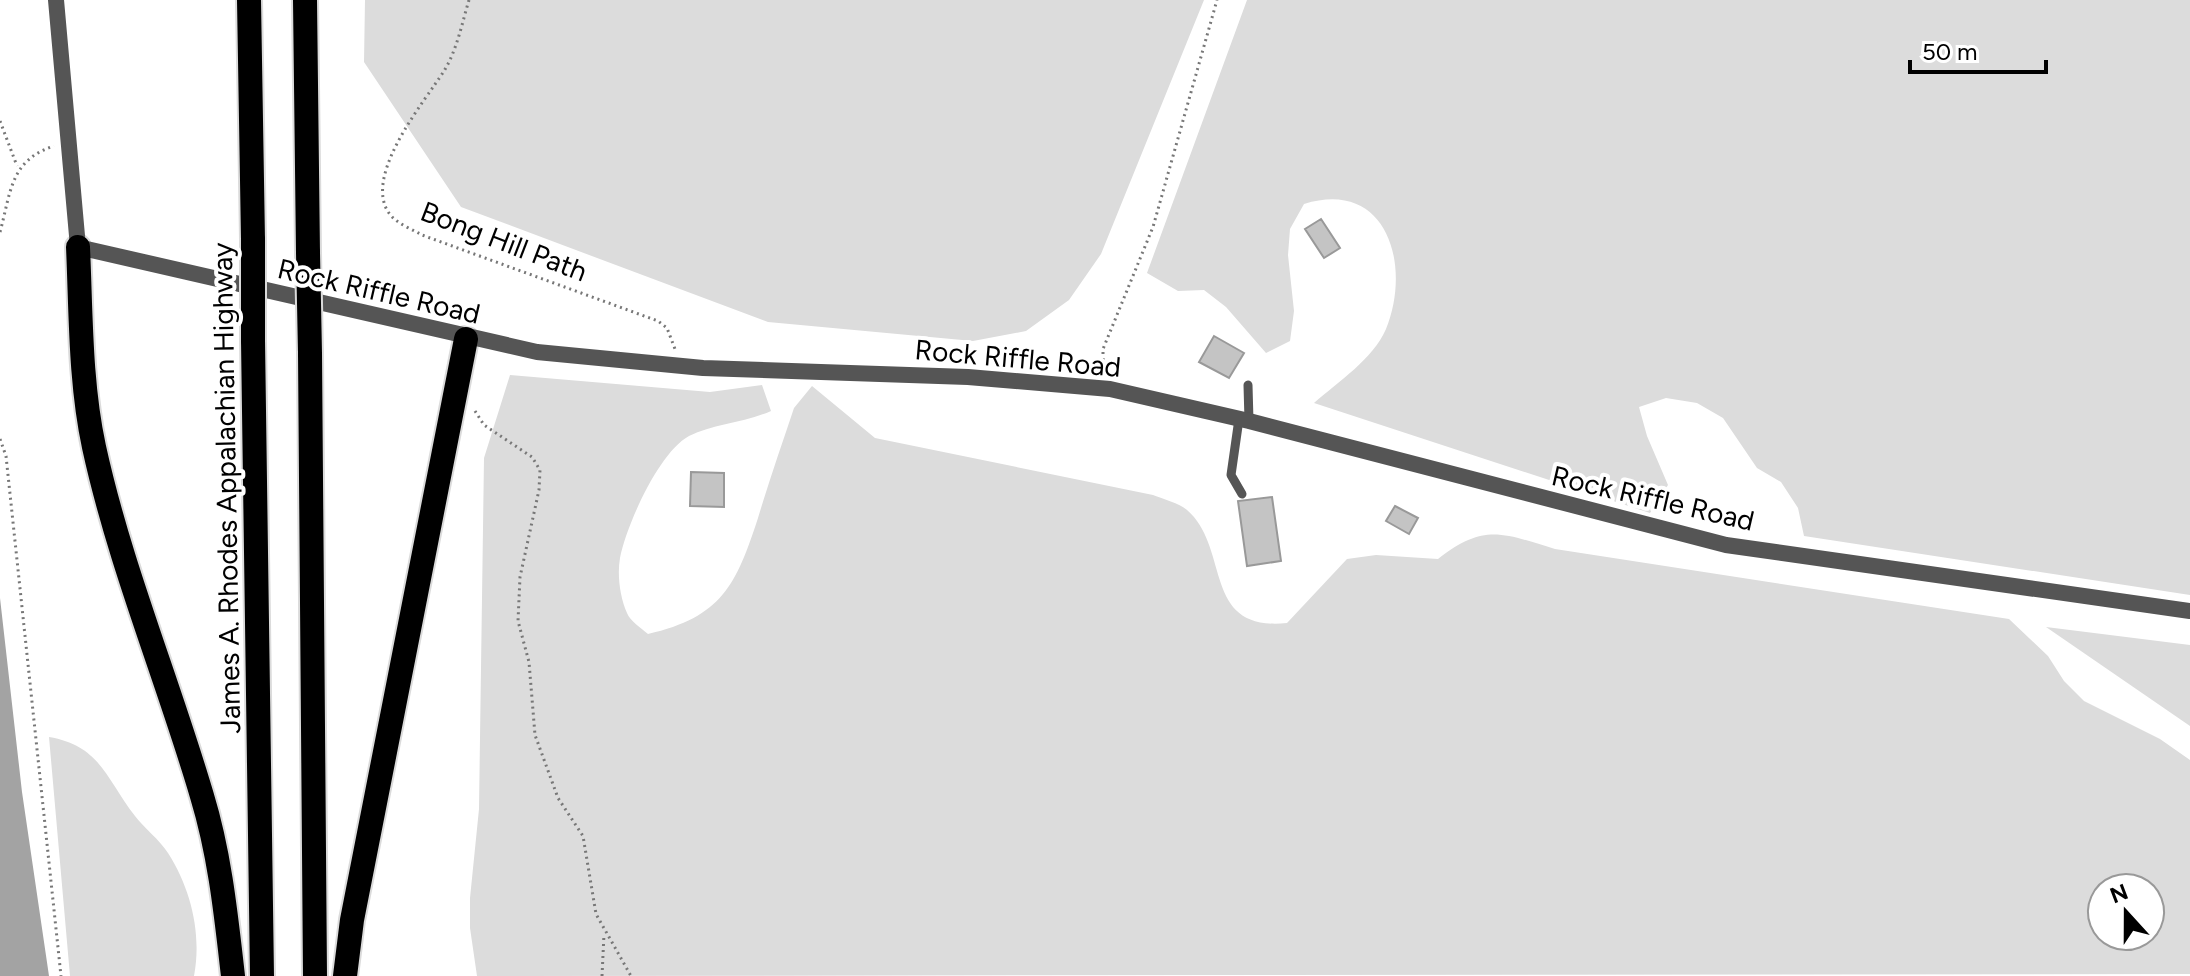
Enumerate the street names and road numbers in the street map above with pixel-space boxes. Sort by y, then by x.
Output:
street label: Bong Hill Path [416,194,592,288]
street label: James A. Rhodes Appalachian Highway [205,242,247,734]
street label: Rock Riffle Road [274,251,484,331]
street label: Rock Riffle Road [913,332,1123,384]
street label: Rock Riffle Road [1548,458,1758,538]

